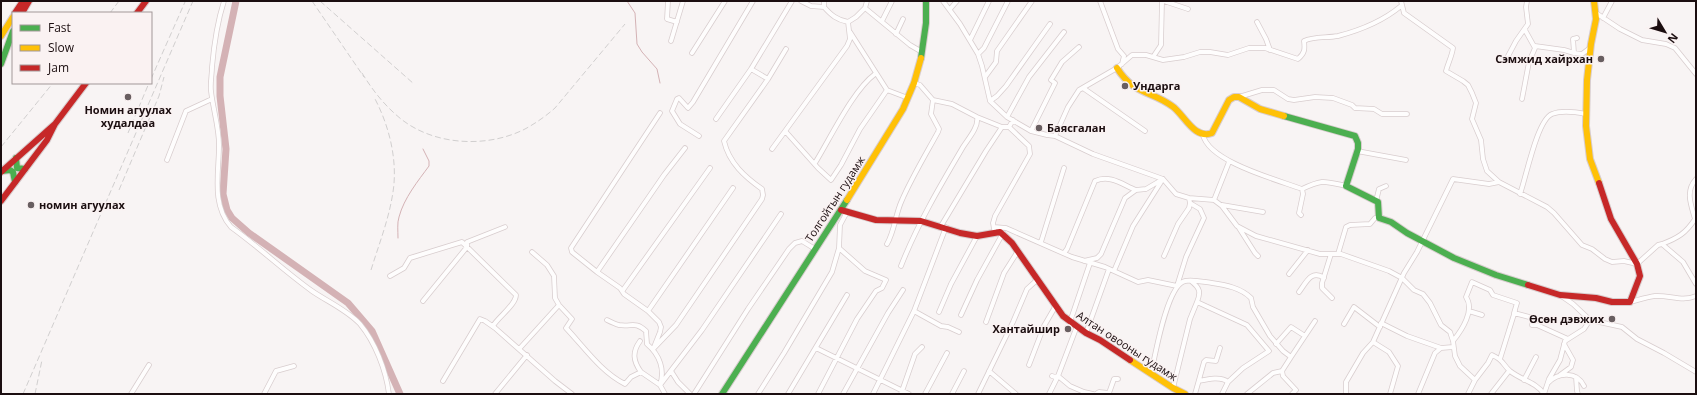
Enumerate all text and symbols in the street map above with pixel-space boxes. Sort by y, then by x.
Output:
legend [12,12,152,84]
north arrow [1645,12,1685,52]
text: Fast [48,19,71,36]
text: N [1665,30,1682,47]
text: Slow [48,39,75,56]
place label: Сэмжид хайрхан [1495,51,1593,66]
marker: Сэмжид хайрхан [1596,54,1606,64]
text: Jam [47,59,69,76]
place label: Ундарга [1133,78,1180,93]
marker: Ундарга [1120,81,1130,91]
marker: Номин агуулах худалдаа [123,92,133,102]
place label: Номин агуулах худалдаа [84,102,172,130]
place label: Баясгалан [1047,120,1106,135]
marker: Баясгалан [1034,123,1044,133]
street label: Толгойтын гудамж [801,152,868,245]
place label: номин агуулах [39,197,126,212]
marker: номин агуулах [26,200,36,210]
street label: Алтан овооны гудамж [1074,307,1181,384]
place label: Өсөн дэвжих [1529,311,1605,326]
marker: Өсөн дэвжих [1607,314,1617,324]
place label: Хантайшир [993,321,1060,336]
marker: Хантайшир [1063,324,1073,334]

